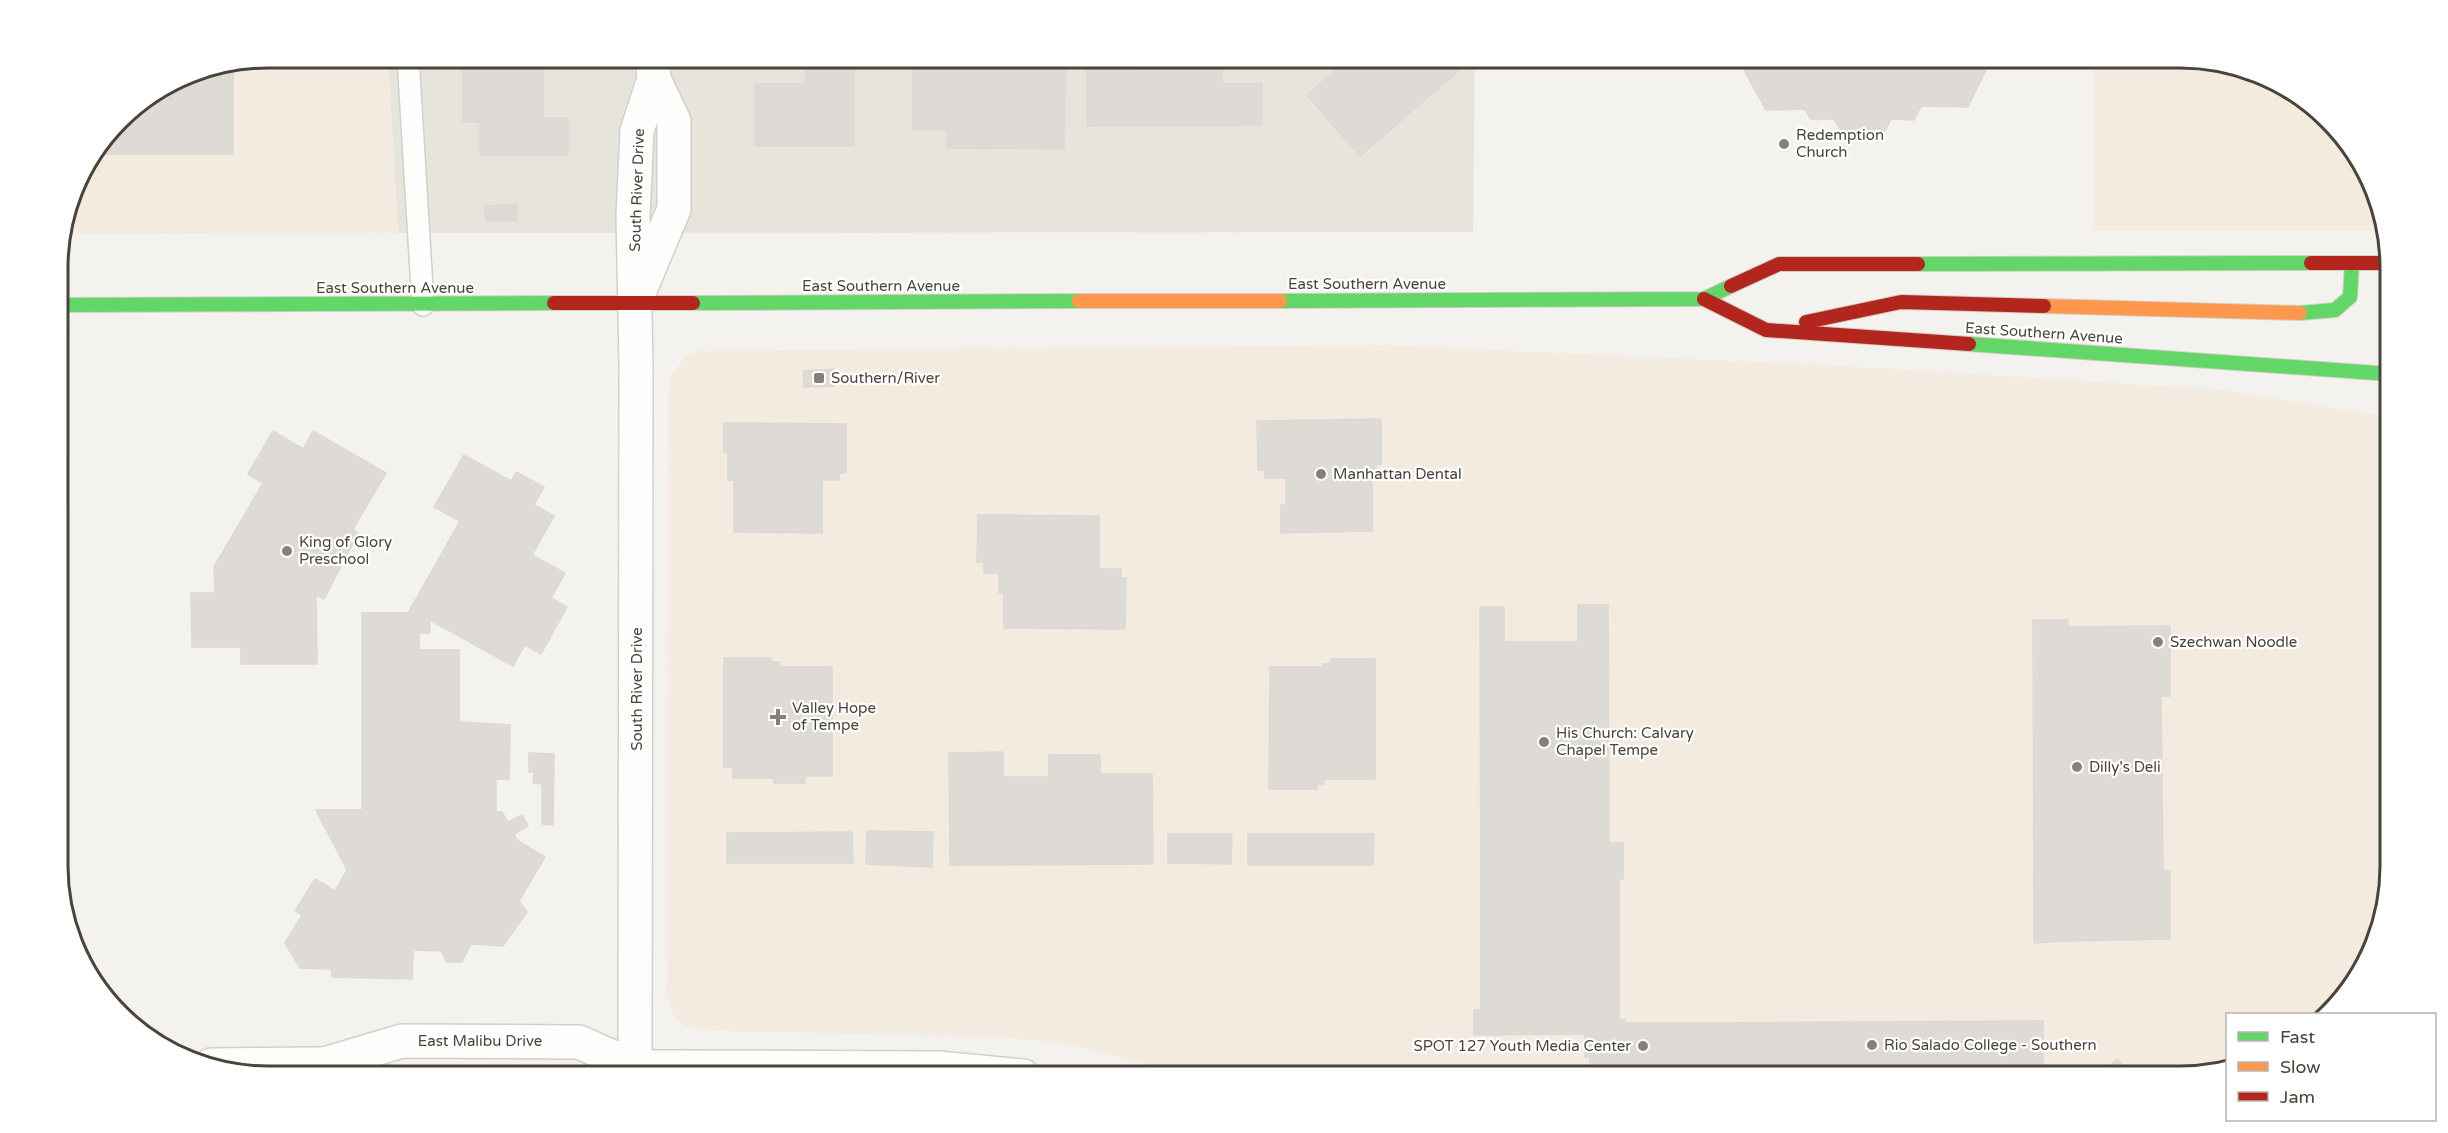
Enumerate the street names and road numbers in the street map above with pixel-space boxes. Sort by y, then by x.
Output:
street label: South River Drive [626,128,648,252]
street label: East Southern Avenue [1288,275,1446,293]
street label: East Southern Avenue [802,277,960,295]
street label: East Southern Avenue [316,279,474,297]
street label: East Southern Avenue [1965,319,2123,347]
street label: South River Drive [628,627,646,751]
street label: East Malibu Drive [418,1032,542,1050]

